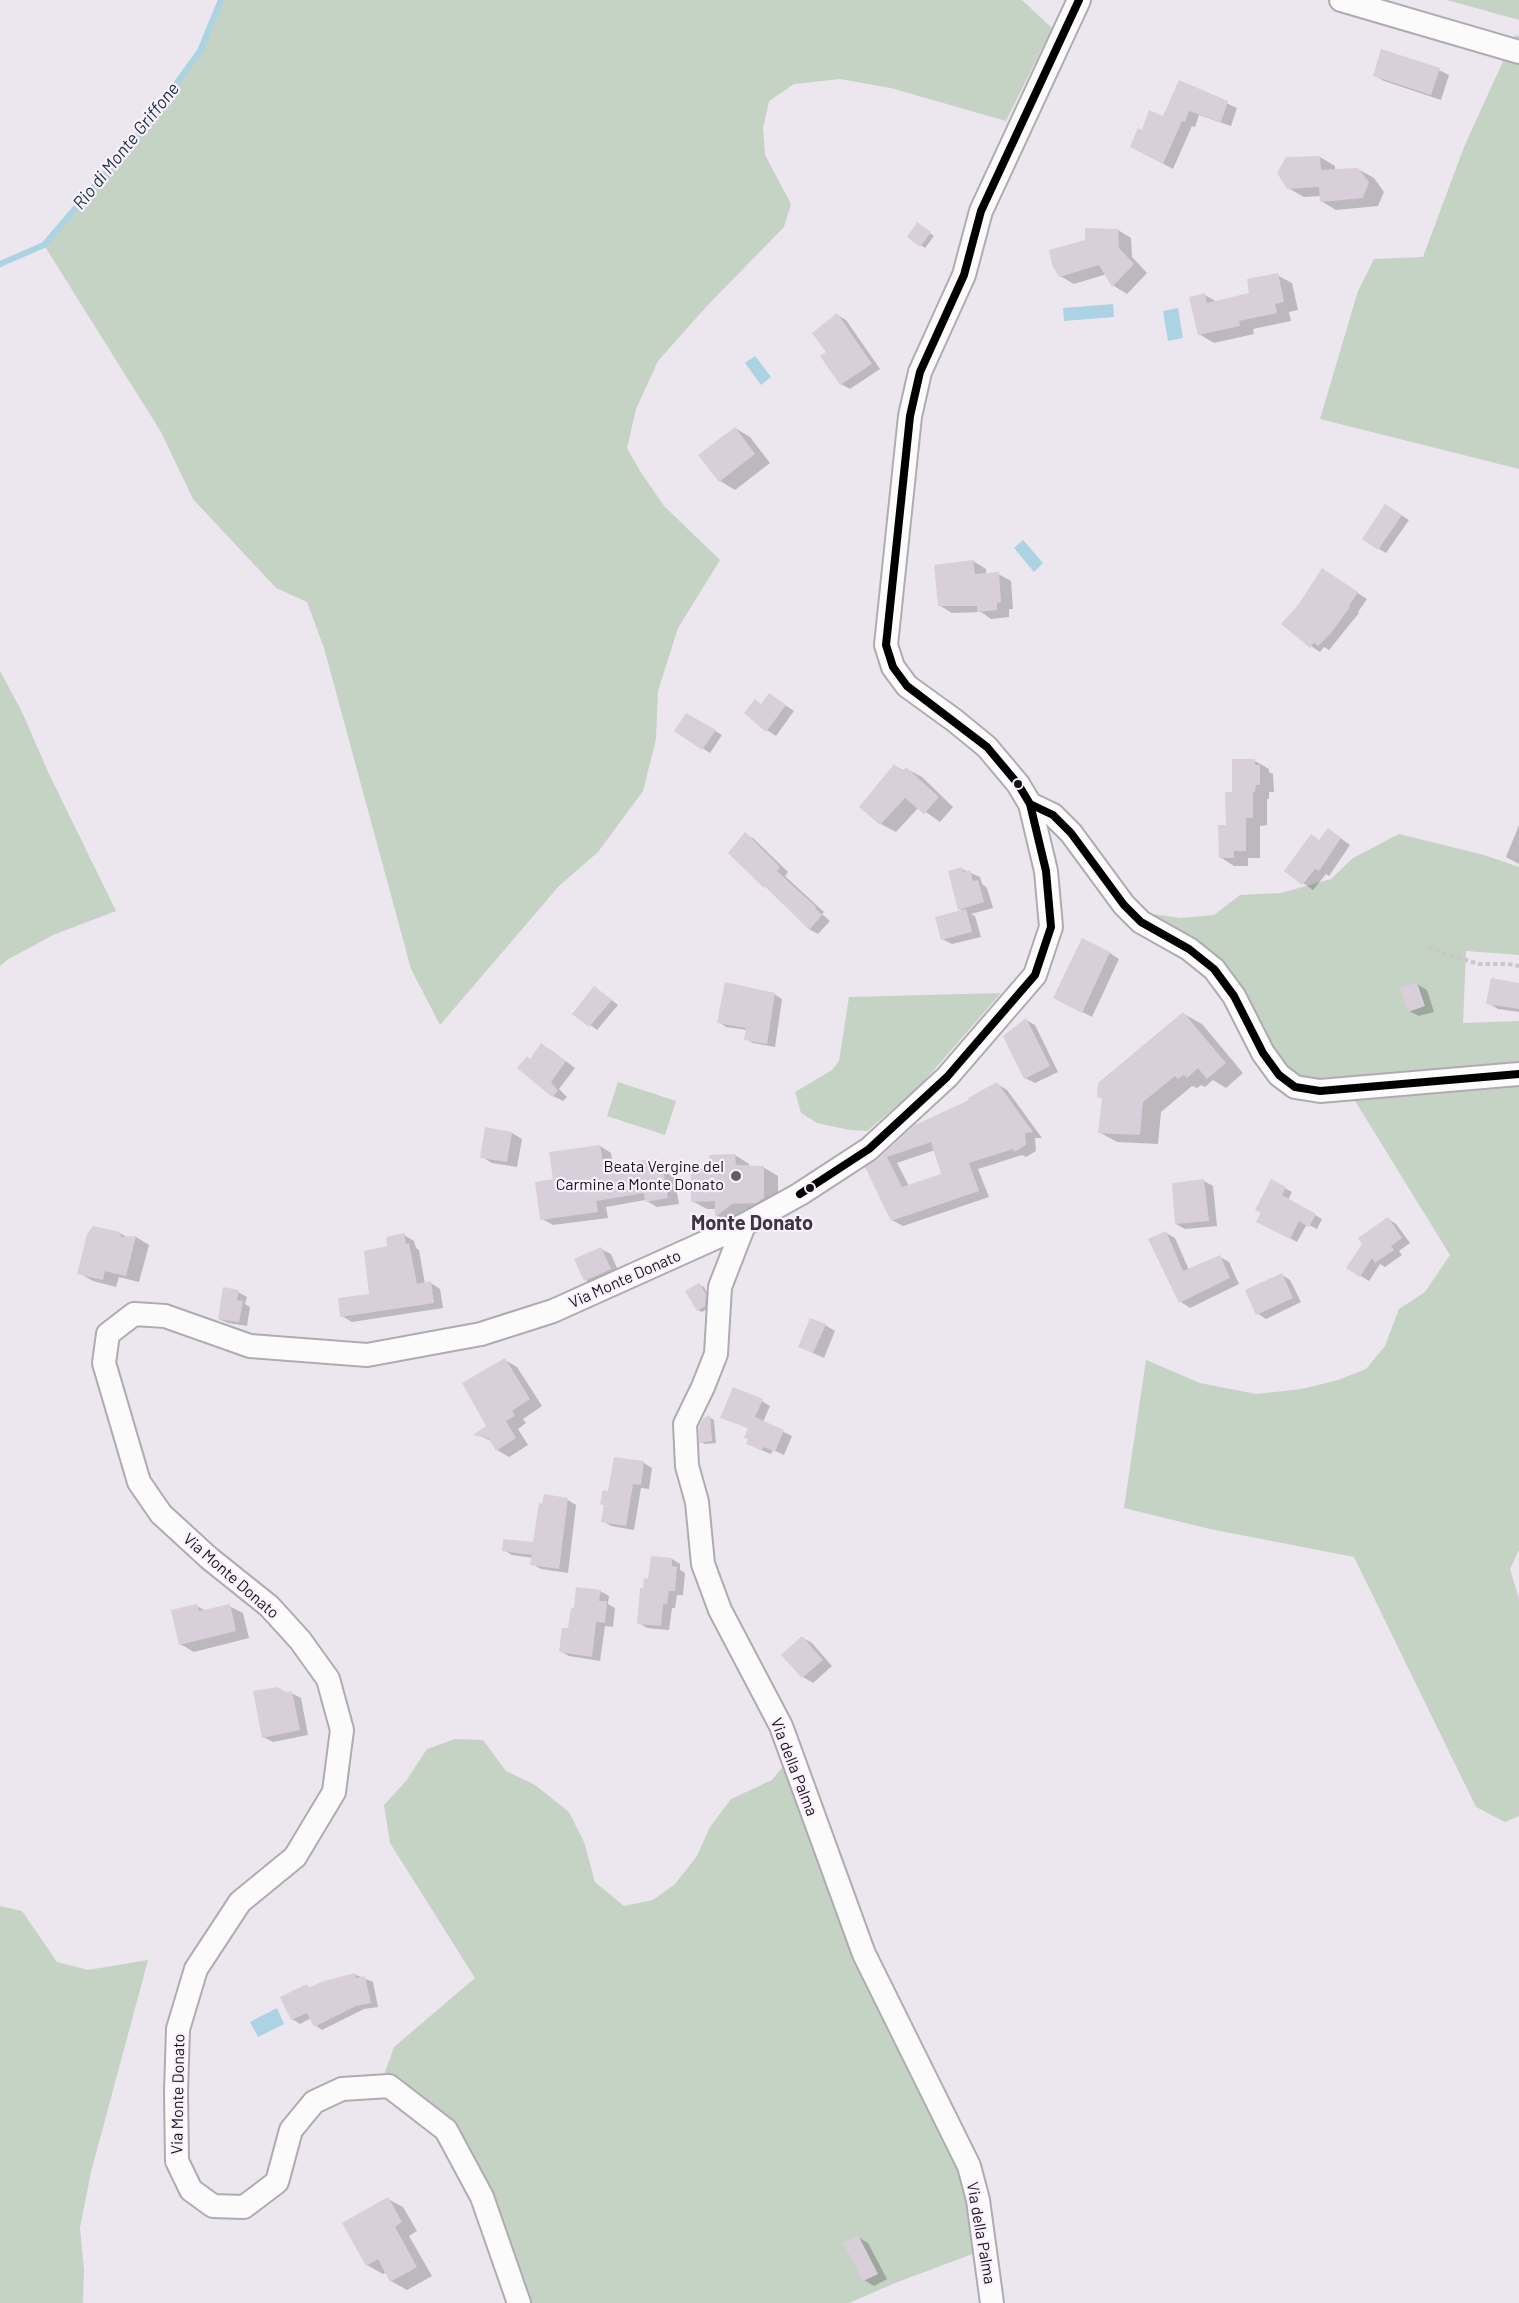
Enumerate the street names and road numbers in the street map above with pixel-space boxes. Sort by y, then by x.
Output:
street label: Via Monte Donato [566,1246,684,1312]
street label: Via Monte Donato [179,1529,283,1623]
street label: Via della Palma [766,1715,822,1819]
street label: Via Monte Donato [167,2034,189,2154]
street label: Via della Palma [963,2180,999,2286]

